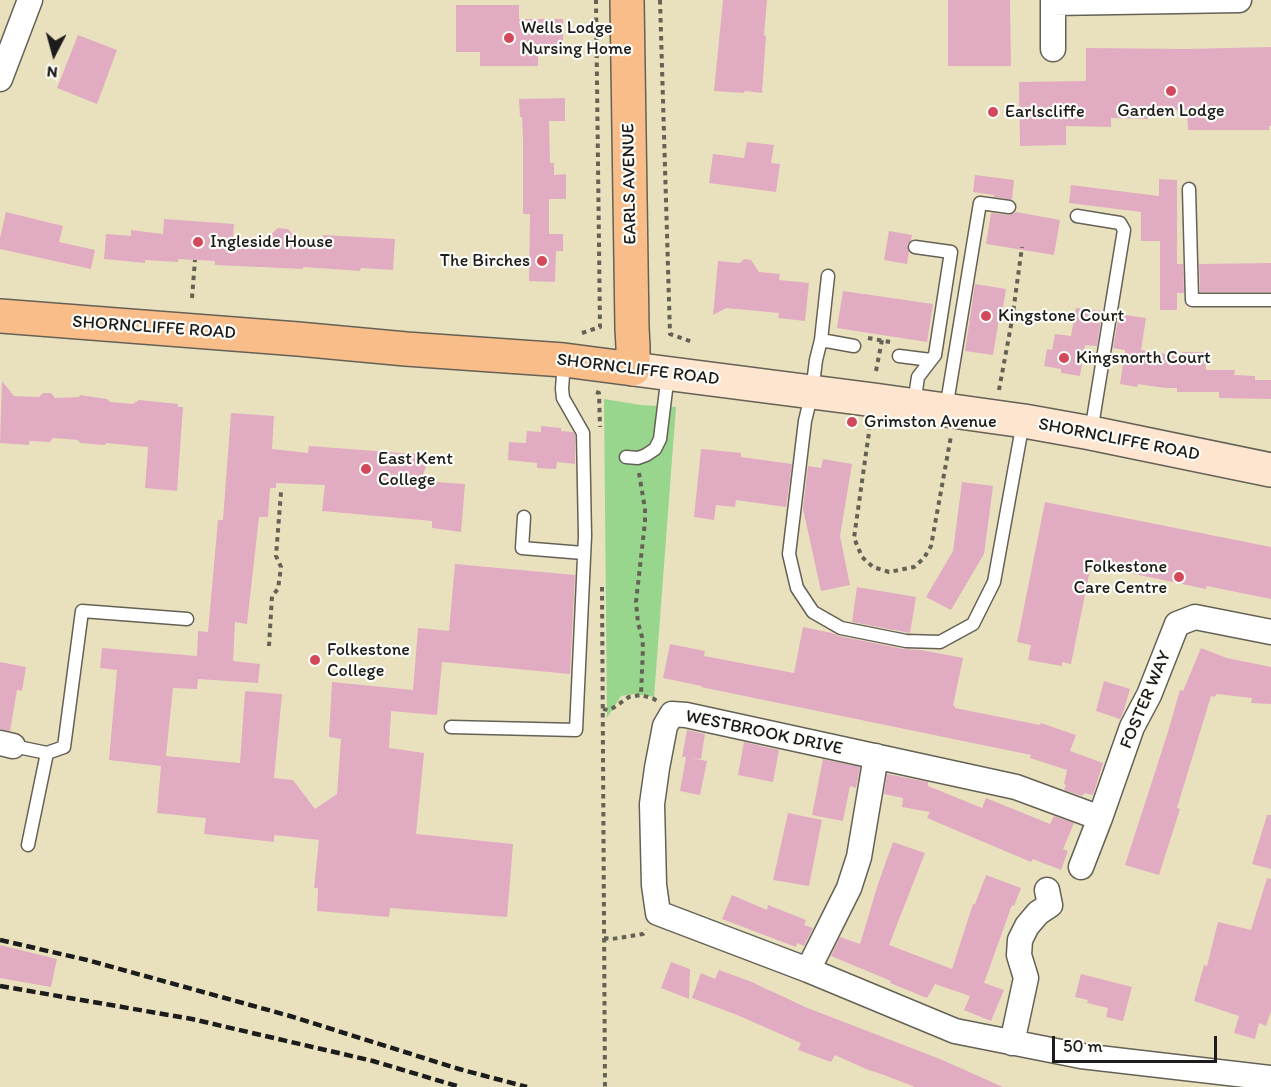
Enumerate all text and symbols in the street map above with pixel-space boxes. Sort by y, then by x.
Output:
place label: Wells Lodge Nursing Home [521,17,632,60]
north arrow [24,24,84,84]
marker: Wells Lodge Nursing Home [502,31,516,45]
text: N [46,62,58,82]
marker: Garden Lodge [1164,84,1178,98]
place label: Garden Lodge [1117,100,1225,122]
place label: Earlscliffe [1005,101,1085,123]
marker: Earlscliffe [986,105,1000,119]
street label: EARLS AVENUE [618,123,642,245]
place label: Ingleside House [210,231,333,253]
marker: Ingleside House [191,235,205,249]
place label: The Birches [440,250,530,272]
marker: The Birches [535,254,549,268]
place label: Kingstone Court [998,305,1124,327]
marker: Kingstone Court [979,309,993,323]
street label: SHORNCLIFFE ROAD [72,312,236,344]
place label: Kingsnorth Court [1076,347,1211,369]
street label: SHORNCLIFFE ROAD [555,349,721,391]
marker: Kingsnorth Court [1057,351,1071,365]
place label: Grimston Avenue [864,411,997,433]
street label: SHORNCLIFFE ROAD [1037,414,1201,466]
marker: Grimston Avenue [845,415,859,429]
place label: East Kent College [378,448,453,490]
marker: East Kent College [359,462,373,476]
place label: Folkestone Care Centre [1074,556,1167,598]
marker: Folkestone Care Centre [1172,570,1186,584]
place label: Folkestone College [327,639,410,682]
street label: FOSTER WAY [1116,648,1176,752]
marker: Folkestone College [308,653,322,667]
street label: WESTBROOK DRIVE [683,706,845,760]
scale bar [1055,1024,1220,1062]
text: 50 m [1063,1035,1103,1057]

